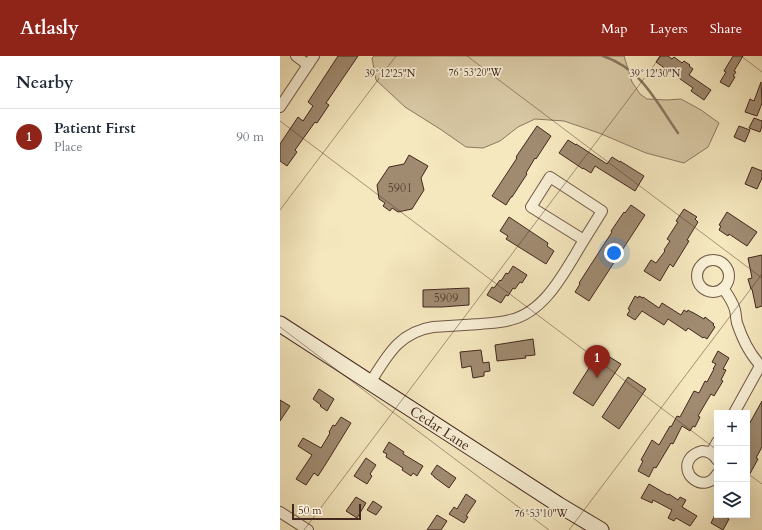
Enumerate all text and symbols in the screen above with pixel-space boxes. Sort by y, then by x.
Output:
text: Atlasly [20,15,79,41]
text: Map [601,19,628,38]
text: Layers [650,19,688,38]
text: Share [710,19,742,38]
text: 76°53'20"W [448,66,503,80]
text: 39°12'25"N [365,67,416,81]
text: 39°12'30"N [630,67,681,81]
text: Nearby [16,71,73,94]
text: Patient First [54,118,135,138]
text: 1 [26,128,32,146]
text: 90 m [236,128,264,146]
text: Place [54,138,82,156]
house number: 5901 [388,180,412,196]
your location [604,243,624,263]
house number: 5909 [434,290,458,306]
pin: 1 [584,345,610,378]
street label: Cedar Lane [406,401,474,455]
map controls [714,410,750,518]
button: + [714,410,750,446]
button: − [714,446,750,482]
button: layers [714,482,750,518]
scale bar [292,502,361,521]
text: 50 m [298,503,322,518]
text: 76°53'10"W [514,507,569,521]

